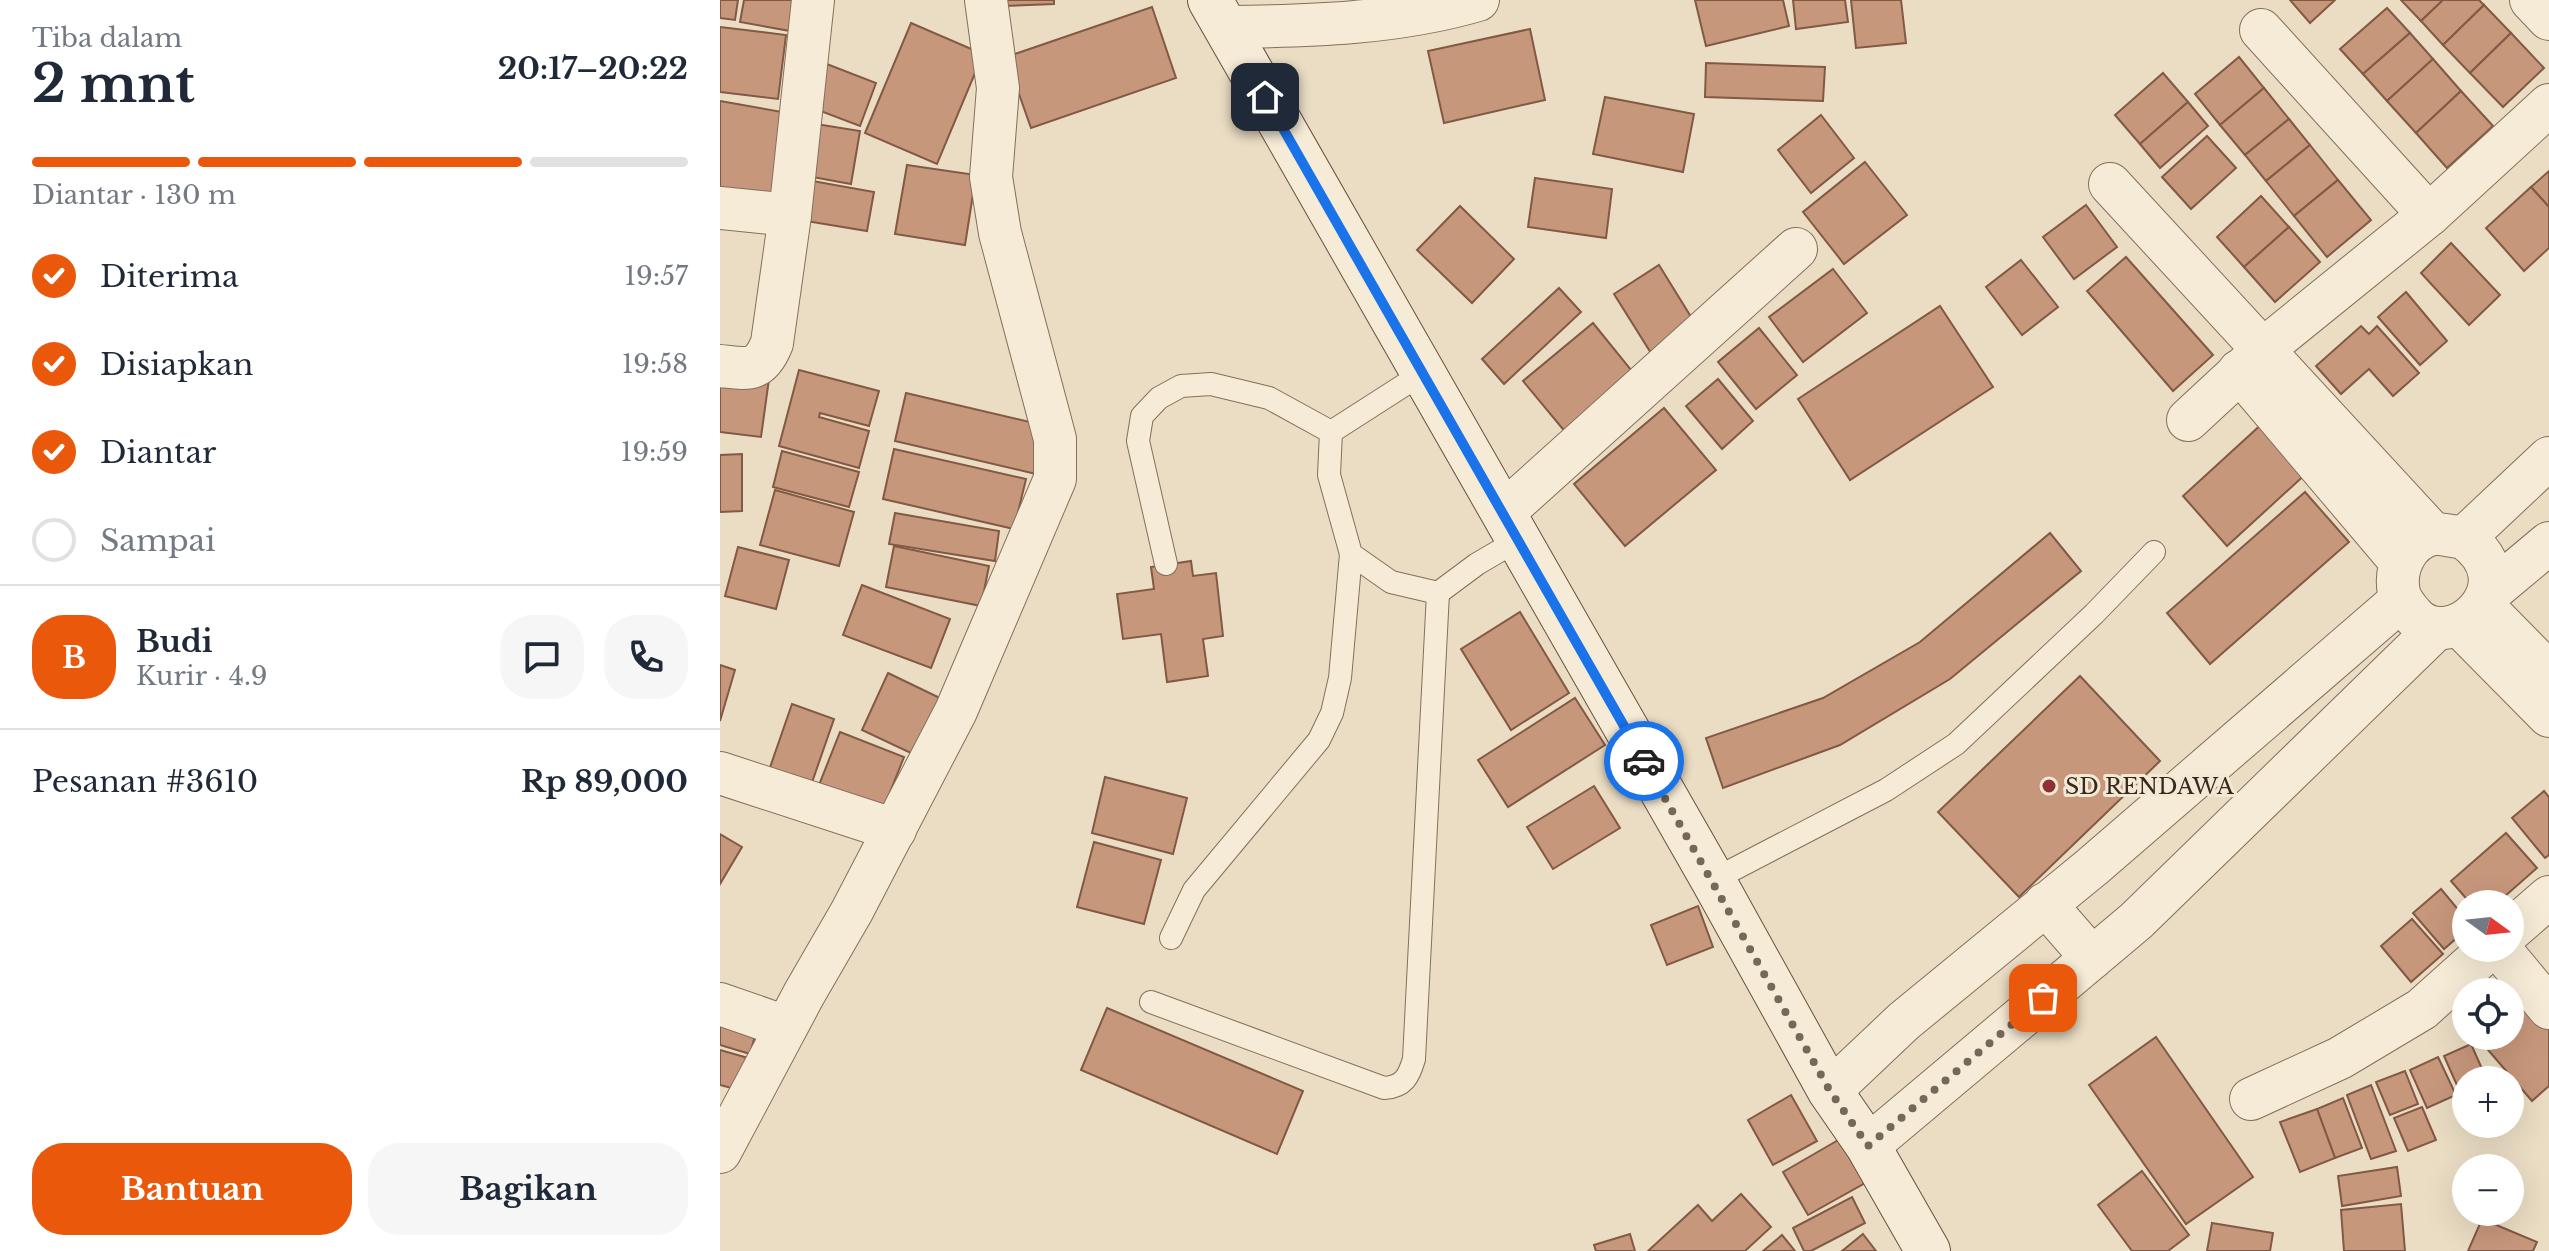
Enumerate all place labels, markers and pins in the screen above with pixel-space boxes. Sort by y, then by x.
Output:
pin [1231,63,1299,131]
place label: SD RENDAWA [2065,773,2235,800]
marker: SD RENDAWA [2040,777,2058,795]
pin [2009,964,2077,1032]

